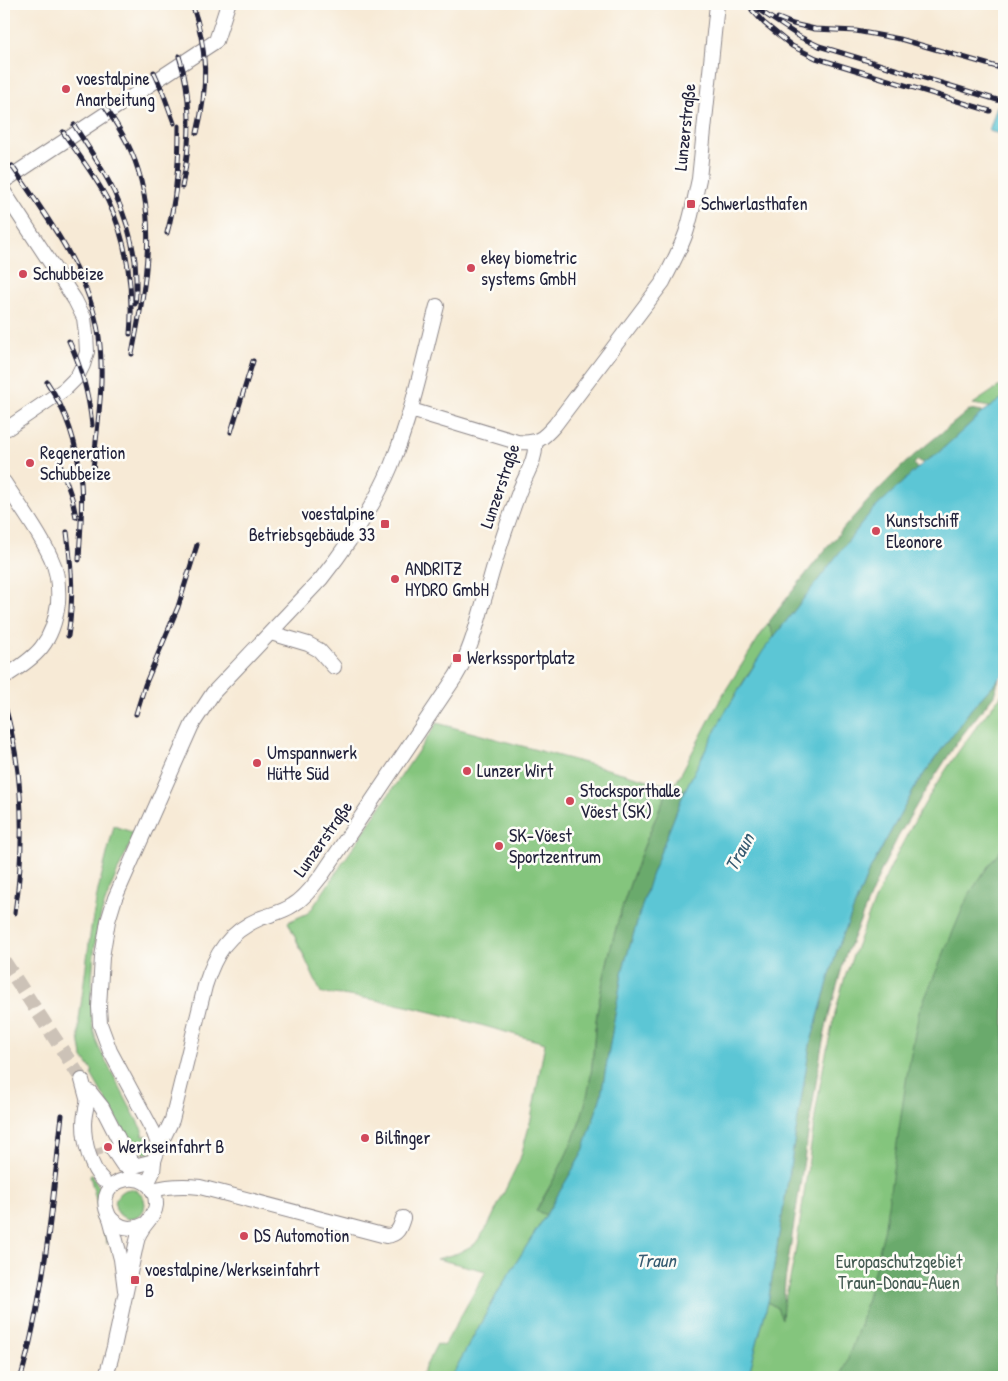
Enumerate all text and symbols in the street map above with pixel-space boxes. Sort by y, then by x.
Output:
place label: voestalpine Anarbeitung [76,66,155,112]
street label: Lunzerstraße [667,82,702,172]
marker: voestalpine Anarbeitung [60,83,72,95]
place label: Schwerlasthafen [701,191,808,216]
marker: Schwerlasthafen [685,198,697,210]
place label: ekey biometric systems GmbH [481,245,577,291]
place label: Schubbeize [33,261,104,286]
marker: ekey biometric systems GmbH [465,262,477,274]
marker: Schubbeize [17,268,29,280]
place label: Regeneration Schubbeize [40,440,125,486]
street label: Lunzerstraße [473,440,526,531]
marker: Regeneration Schubbeize [24,457,36,469]
place label: voestalpine Betriebsgebäude 33 [249,501,375,547]
place label: Kunstschiff Eleonore [886,508,959,554]
marker: voestalpine Betriebsgebäude 33 [379,518,391,530]
marker: Kunstschiff Eleonore [870,525,882,537]
place label: ANDRITZ HYDRO GmbH [405,556,489,602]
marker: ANDRITZ HYDRO GmbH [389,573,401,585]
place label: Werkssportplatz [467,645,575,670]
marker: Werkssportplatz [451,652,463,664]
place label: Umspannwerk Hütte Süd [267,740,358,786]
marker: Umspannwerk Hütte Süd [251,757,263,769]
place label: Lunzer Wirt [477,758,554,783]
marker: Lunzer Wirt [461,765,473,777]
place label: Stocksporthalle Vöest (SK) [580,778,681,824]
marker: Stocksporthalle Vöest (SK) [564,795,576,807]
street label: Lunzerstraße [287,796,358,882]
place label: SK-Vöest Sportzentrum [509,823,601,869]
water label: Traun [718,827,761,876]
marker: SK-Vöest Sportzentrum [493,840,505,852]
place label: Bilfinger [375,1125,430,1150]
marker: Bilfinger [359,1132,371,1144]
place label: Werkseinfahrt B [118,1134,224,1159]
marker: Werkseinfahrt B [102,1141,114,1153]
place label: DS Automotion [254,1223,350,1248]
marker: DS Automotion [238,1230,250,1242]
water label: Traun [636,1247,677,1273]
park label: Europaschutzgebiet Traun-Donau-Auen [836,1249,963,1295]
place label: voestalpine/Werkseinfahrt B [145,1257,320,1303]
marker: voestalpine/Werkseinfahrt B [129,1274,141,1286]

